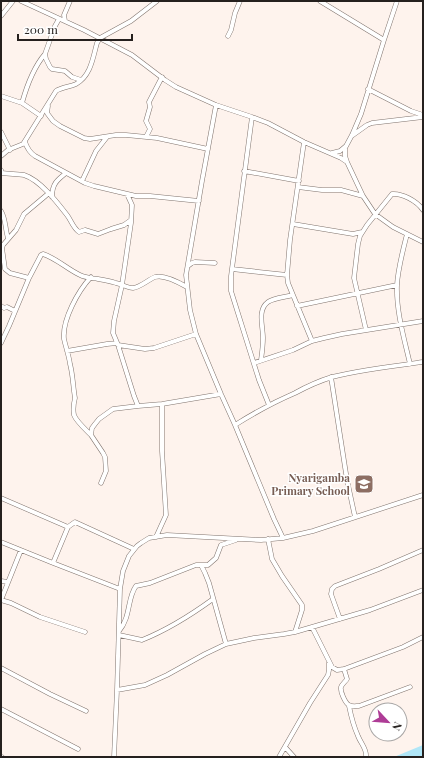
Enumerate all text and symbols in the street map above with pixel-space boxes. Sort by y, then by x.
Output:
scale bar [18,16,132,42]
text: 200 m [24,21,58,37]
place label: Nyarigamba Primary School [271,470,351,498]
school or university icon: Nyarigamba Primary School [353,473,375,495]
north arrow [368,702,408,742]
text: N [389,720,406,734]

